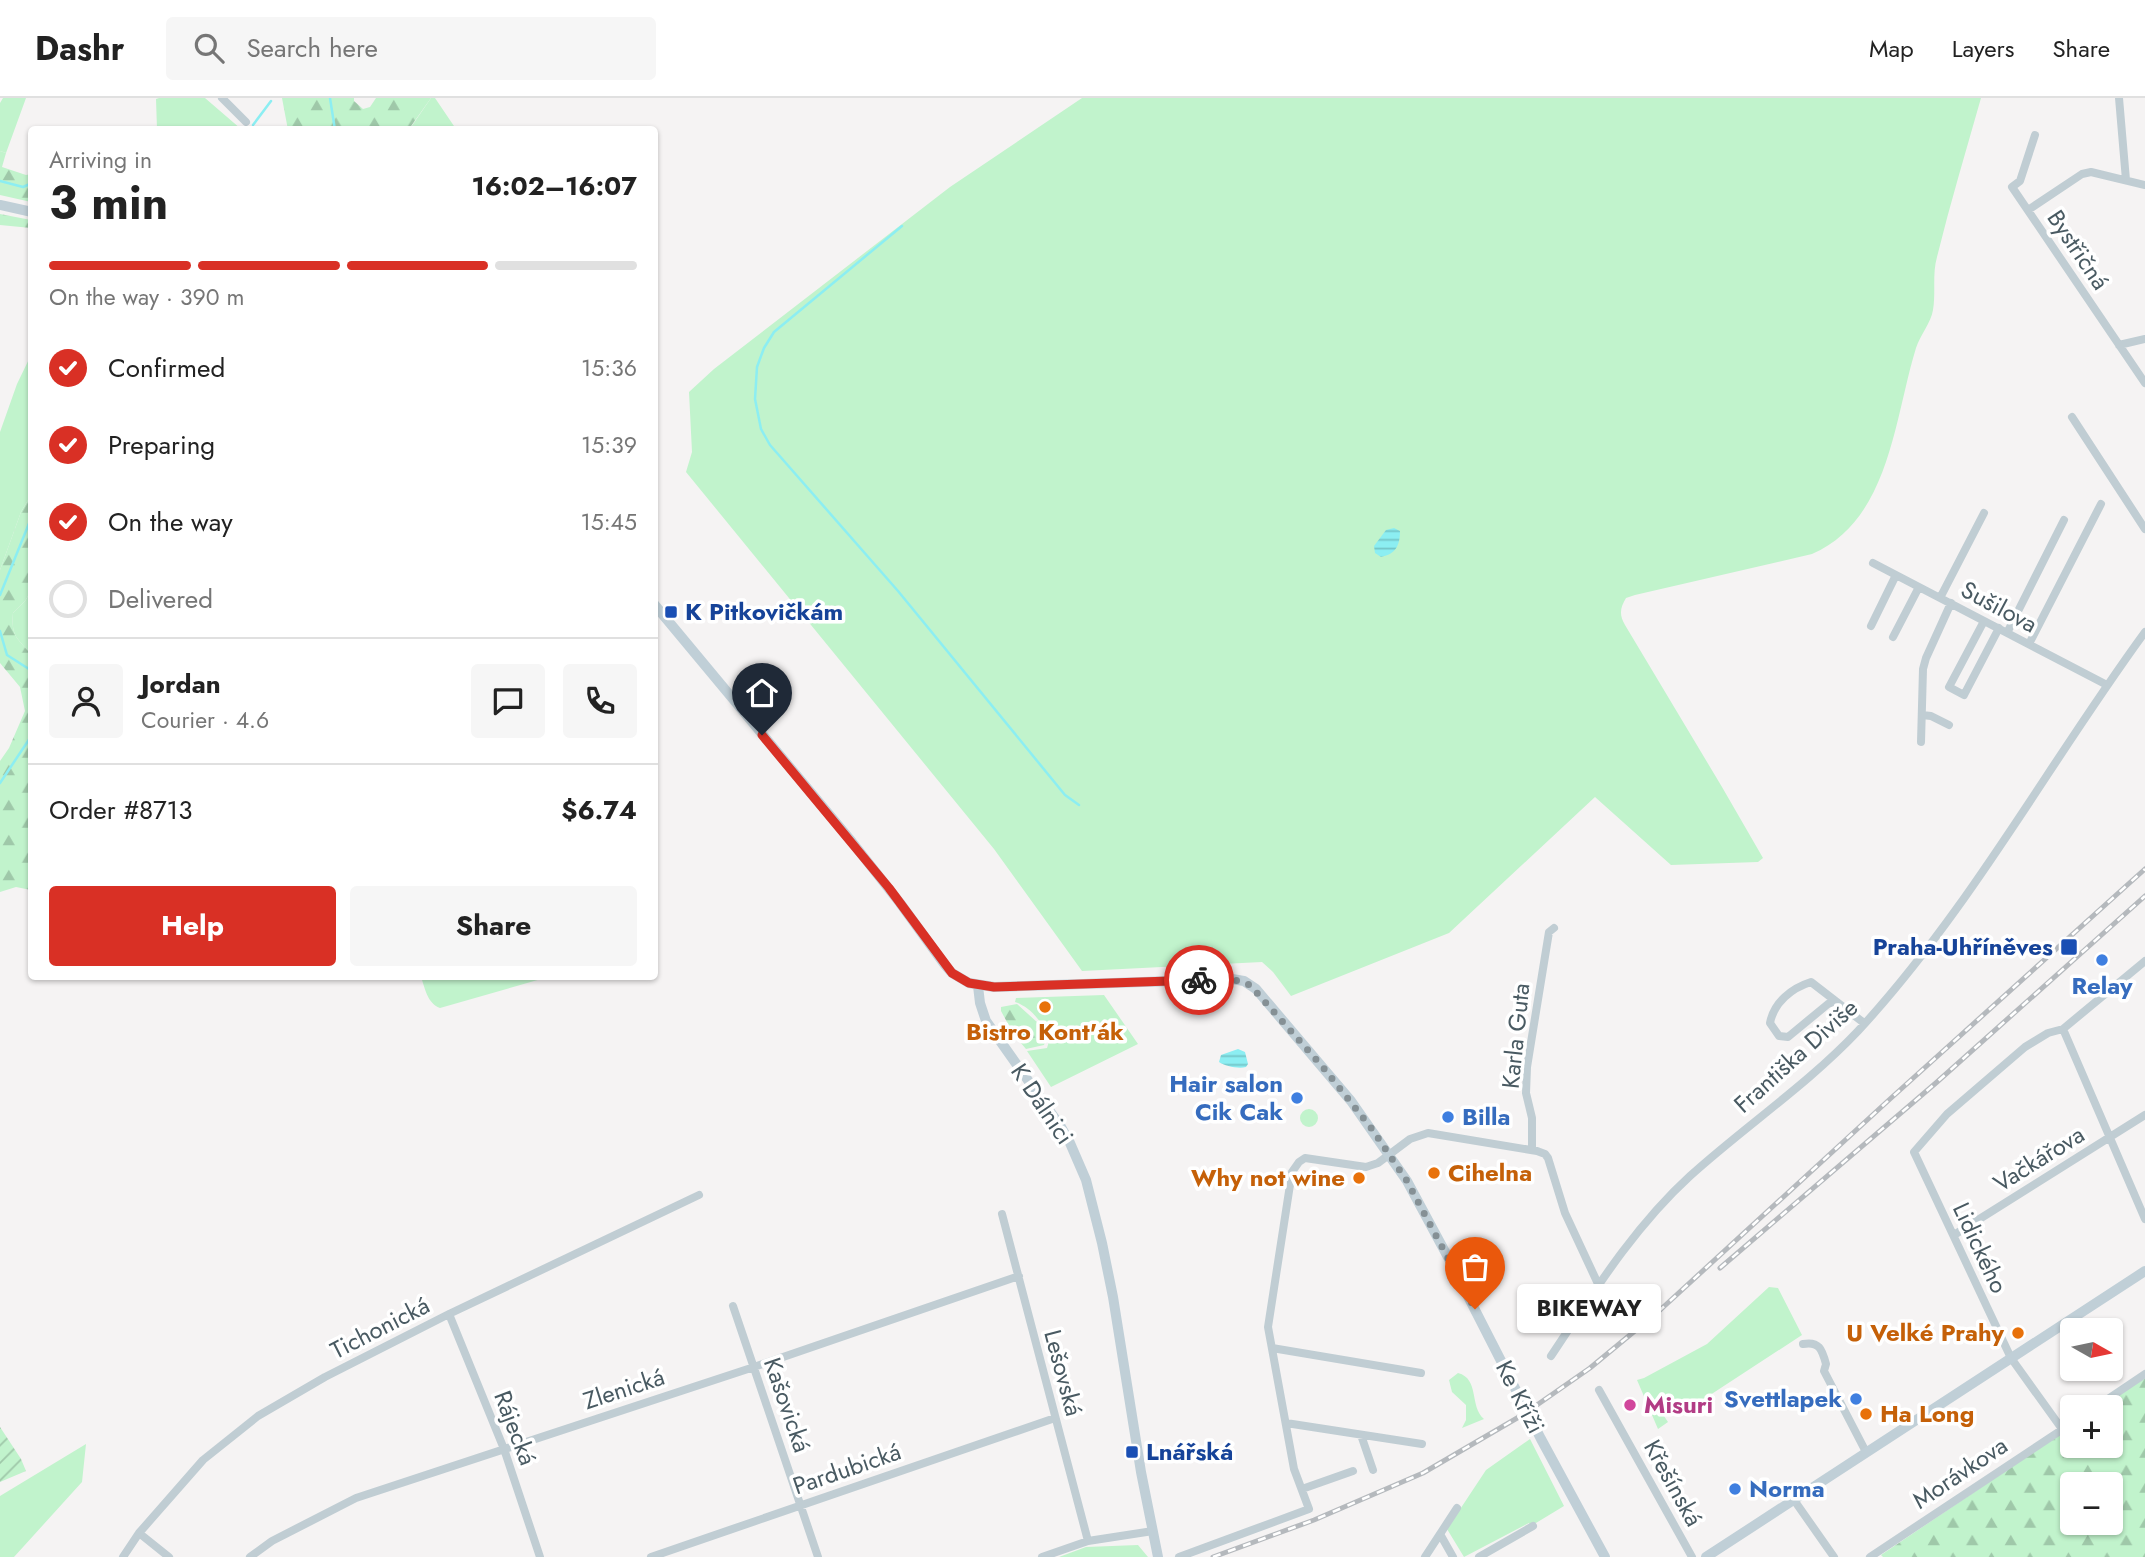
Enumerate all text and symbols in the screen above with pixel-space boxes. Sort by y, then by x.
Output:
search box [166,17,656,80]
text: Dashr [35,25,124,72]
icon: search [190,29,228,67]
text: Search here [246,29,378,67]
text: Map [1869,31,1914,66]
text: Layers [1952,31,2014,66]
text: Share [2052,31,2110,66]
text: Arriving in [49,143,152,177]
text: 16:02–16:07 [471,167,637,205]
text: 3 min [49,170,168,236]
street label: Bystřičná [2039,203,2118,297]
text: On the way · 390 m [49,280,244,314]
icon: check [49,349,87,387]
text: Confirmed [108,349,225,387]
text: 15:36 [581,351,637,385]
icon: check [49,426,87,464]
text: Preparing [108,426,215,464]
text: 15:39 [581,428,637,462]
icon: check [49,503,87,541]
text: On the way [108,503,233,541]
text: 15:45 [580,505,637,539]
street label: Sušilova [1955,572,2044,641]
text: Delivered [108,580,213,618]
place label: K Pitkovičkám [685,594,843,629]
marker: K Pitkovičkám [663,604,679,620]
pin [732,663,792,735]
button: person [49,664,123,738]
button: chat [471,664,545,738]
button: phone [563,664,637,738]
text: Jordan [141,665,221,703]
icon: home [743,674,781,712]
text: Courier · 4.6 [141,703,269,737]
text: Order #8713 [49,791,192,829]
text: $6.74 [561,791,637,829]
button: Help [49,886,336,966]
button: Share [350,886,637,966]
place label: Praha-Uhříněves [1873,929,2053,964]
marker: Praha-Uhříněves [2059,937,2079,957]
courier [1164,945,1234,1015]
marker: Relay [2094,952,2110,968]
icon: bike [1180,961,1218,999]
place label: Relay [2071,968,2133,1003]
street label: Karla Guta [1493,981,1538,1091]
street label: Františka Diviše [1726,990,1865,1121]
marker: Bistro Kont'ák [1037,999,1053,1015]
place label: Bistro Kont'ák [966,1014,1124,1049]
street label: K Dálnici [1003,1056,1082,1151]
place label: Hair salon Cik Cak [1169,1066,1283,1129]
marker: Hair salon Cik Cak [1289,1090,1305,1106]
place label: Billa [1462,1099,1510,1134]
marker: Billa [1440,1109,1456,1125]
street label: Vačkářova [1986,1117,2091,1200]
place label: Cihelna [1448,1155,1532,1190]
place label: Why not wine [1191,1160,1345,1195]
marker: Cihelna [1426,1165,1442,1181]
marker: Why not wine [1351,1170,1367,1186]
street label: Lidického [1944,1197,2017,1299]
pin [1445,1237,1505,1309]
icon: bag [1456,1248,1494,1286]
callout: BIKEWAY [1517,1284,1660,1334]
street label: Tichonická [324,1288,435,1367]
text: BIKEWAY [1536,1291,1642,1325]
place label: U Velké Prahy [1846,1315,2004,1350]
north arrow [2060,1318,2123,1381]
map controls [2060,1318,2123,1535]
marker: U Velké Prahy [2010,1325,2026,1341]
street label: Lešovská [1035,1326,1092,1420]
street label: Kašovická [755,1353,820,1457]
street label: Ke Kříži [1487,1354,1554,1439]
street label: Zlenická [579,1359,669,1418]
place label: Svettlapek [1724,1381,1842,1416]
street label: Rájecká [485,1386,546,1470]
place label: Misuri [1644,1387,1713,1422]
marker: Svettlapek [1848,1391,1864,1407]
button: + [2060,1395,2123,1458]
place label: Ha Long [1880,1396,1974,1431]
marker: Misuri [1622,1397,1638,1413]
marker: Ha Long [1858,1406,1874,1422]
street label: Morávkova [1905,1428,2014,1517]
street label: Křešínská [1635,1433,1712,1532]
street label: Pardubická [788,1434,906,1503]
place label: Lnářská [1146,1434,1233,1469]
marker: Lnářská [1124,1444,1140,1460]
place label: Norma [1749,1471,1825,1506]
button: − [2060,1472,2123,1535]
marker: Norma [1727,1481,1743,1497]

